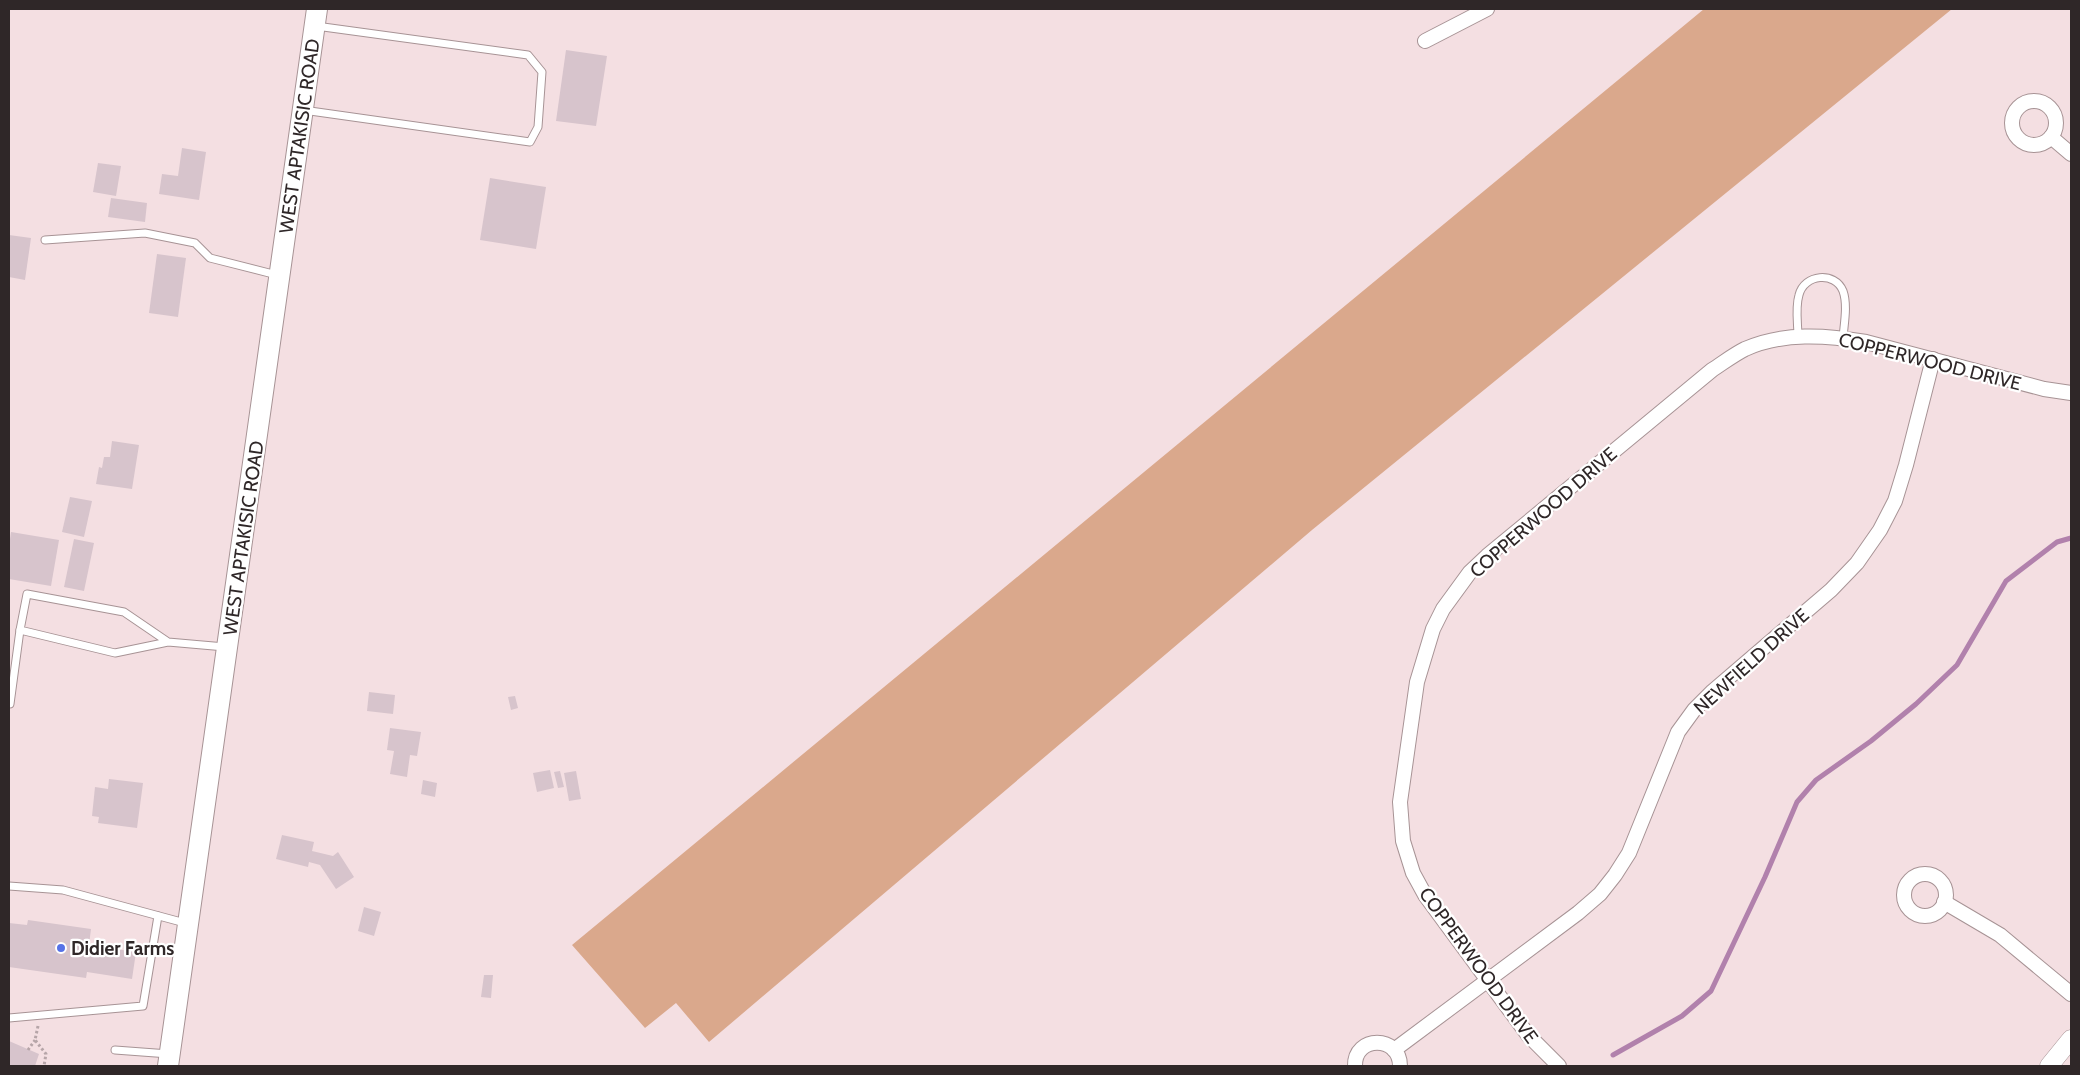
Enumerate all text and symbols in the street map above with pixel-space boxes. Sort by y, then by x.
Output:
street label: WEST APTAKISIC ROAD [274,37,325,235]
street label: COPPERWOOD DRIVE [1836,328,2023,395]
street label: WEST APTAKISIC ROAD [218,439,269,637]
street label: COPPERWOOD DRIVE [1465,442,1622,582]
street label: NEWFIELD DRIVE [1689,604,1814,719]
street label: COPPERWOOD DRIVE [1414,883,1543,1048]
place label: Didier Farms [71,937,174,960]
marker: Didier Farms [55,942,67,954]

